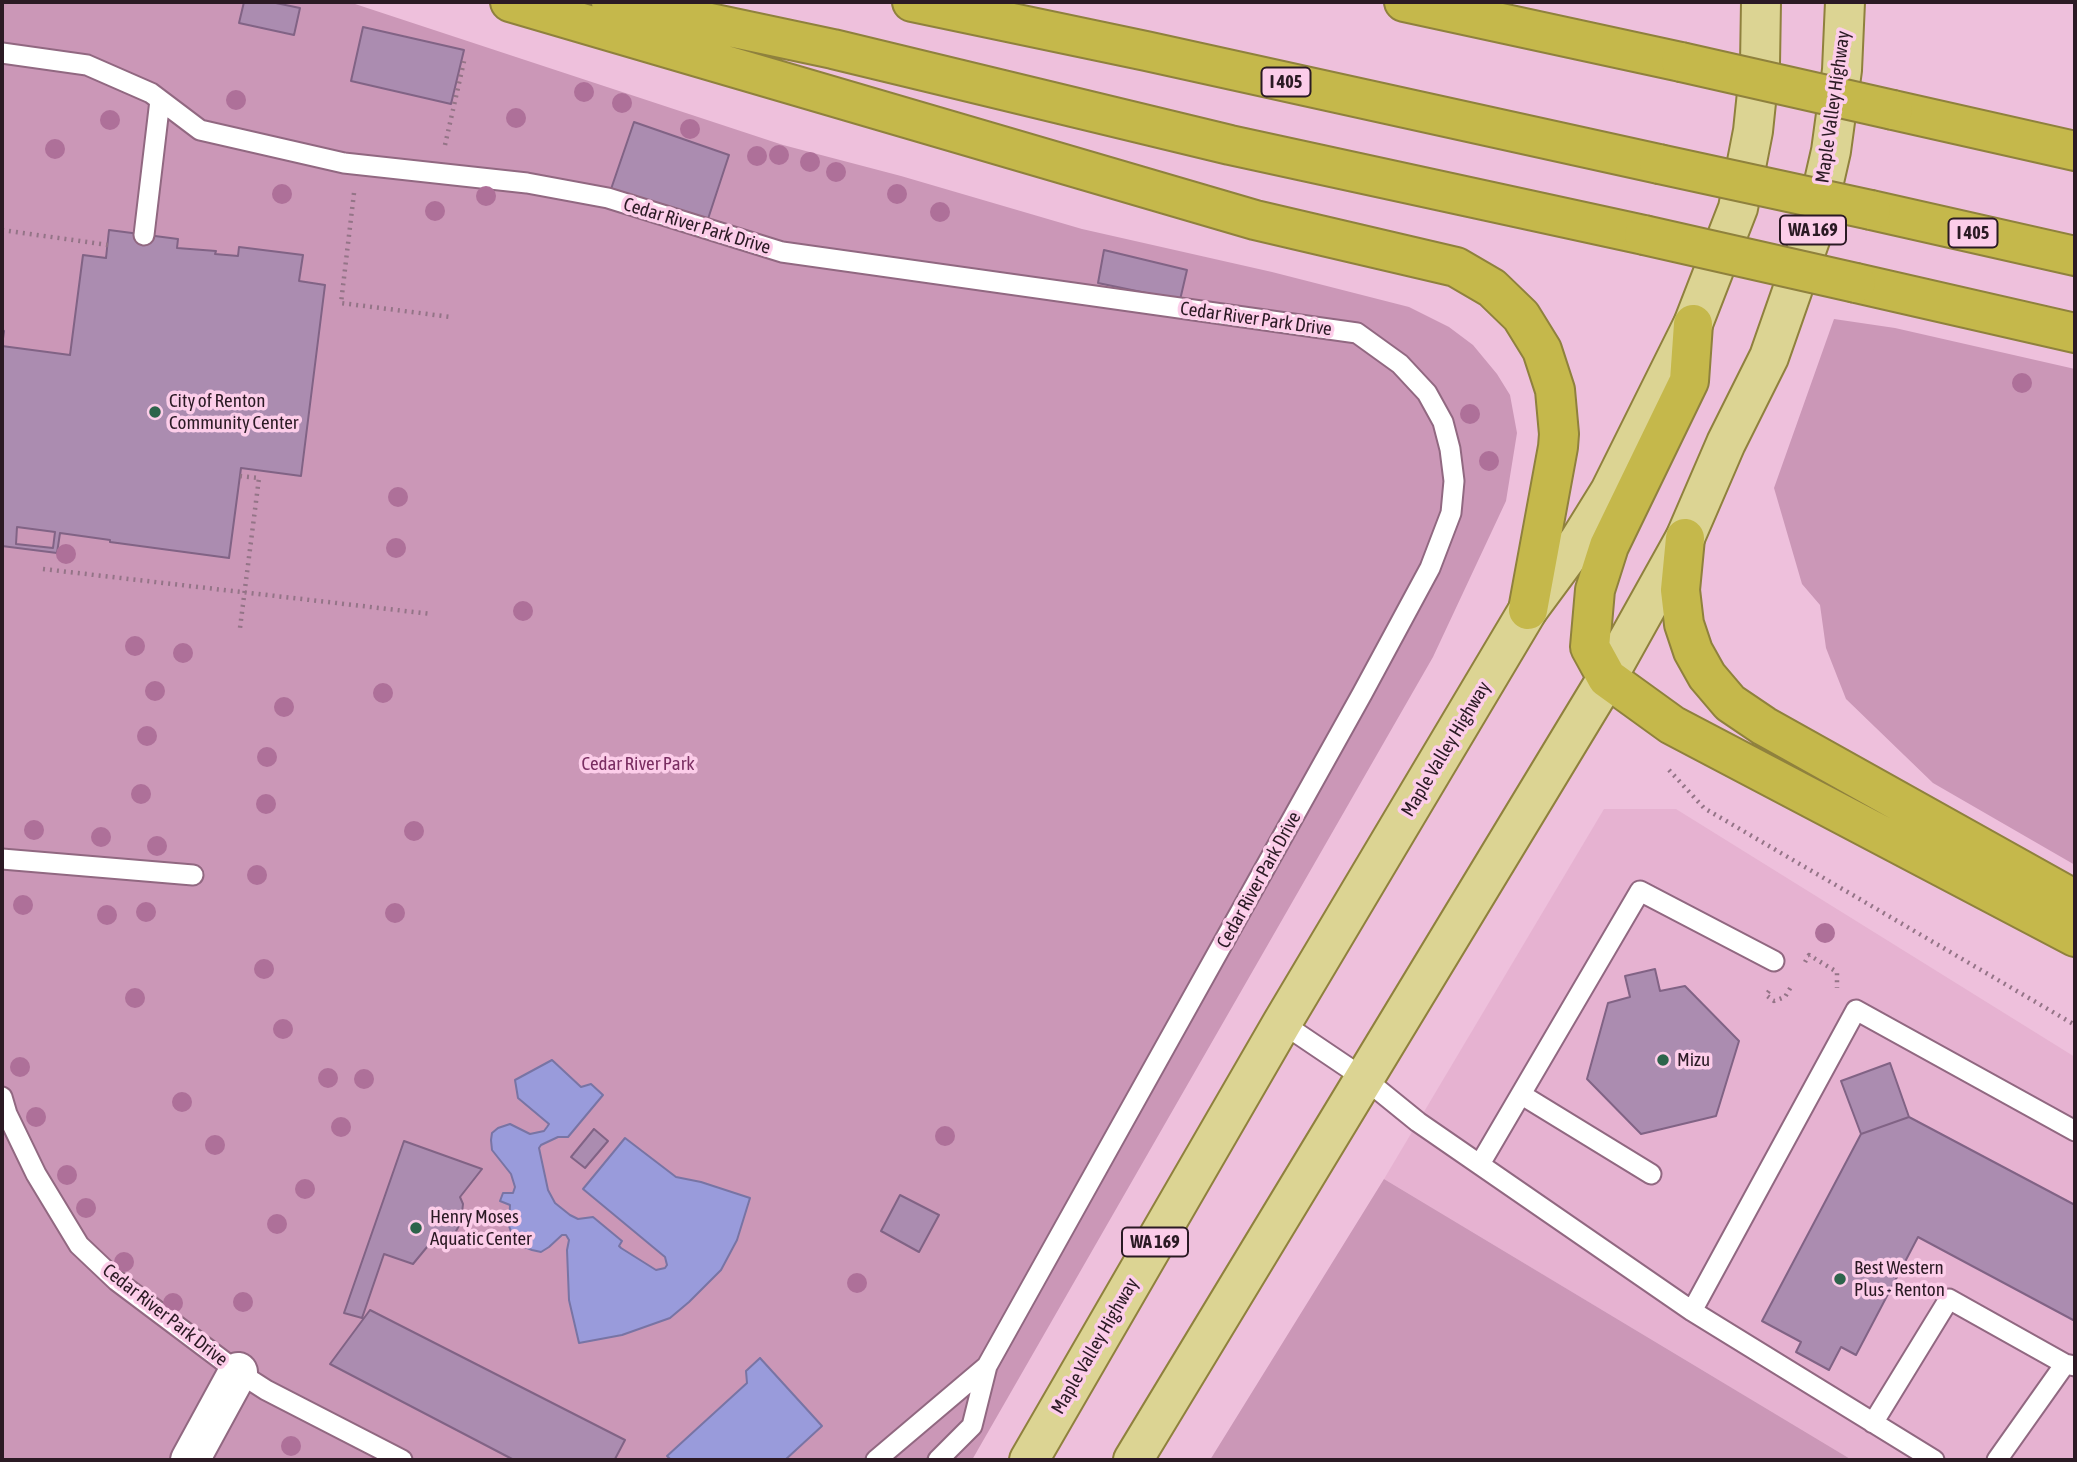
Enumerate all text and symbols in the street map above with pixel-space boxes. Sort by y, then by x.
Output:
street label: Maple Valley Highway [1811,29,1855,185]
road number: I 405 [1262,68,1310,96]
street label: Cedar River Park Drive [621,193,773,259]
road number: WA 169 [1780,215,1846,244]
road number: I 405 [1948,218,1997,247]
street label: Cedar River Park Drive [1179,297,1333,341]
place label: City of Renton Community Center [169,390,298,434]
marker: City of Renton Community Center [147,404,163,420]
street label: Maple Valley Highway [1397,677,1495,821]
park label: Cedar River Park [581,753,695,775]
street label: Cedar River Park Drive [1212,808,1306,952]
place label: Mizu [1677,1049,1710,1071]
marker: Mizu [1655,1052,1671,1068]
place label: Henry Moses Aquatic Center [430,1206,532,1250]
marker: Henry Moses Aquatic Center [408,1220,424,1236]
road number: WA 169 [1122,1227,1188,1256]
place label: Best Western Plus - Renton [1854,1257,1945,1301]
street label: Cedar River Park Drive [98,1259,232,1371]
marker: Best Western Plus - Renton [1832,1271,1848,1287]
street label: Maple Valley Highway [1047,1274,1143,1418]

